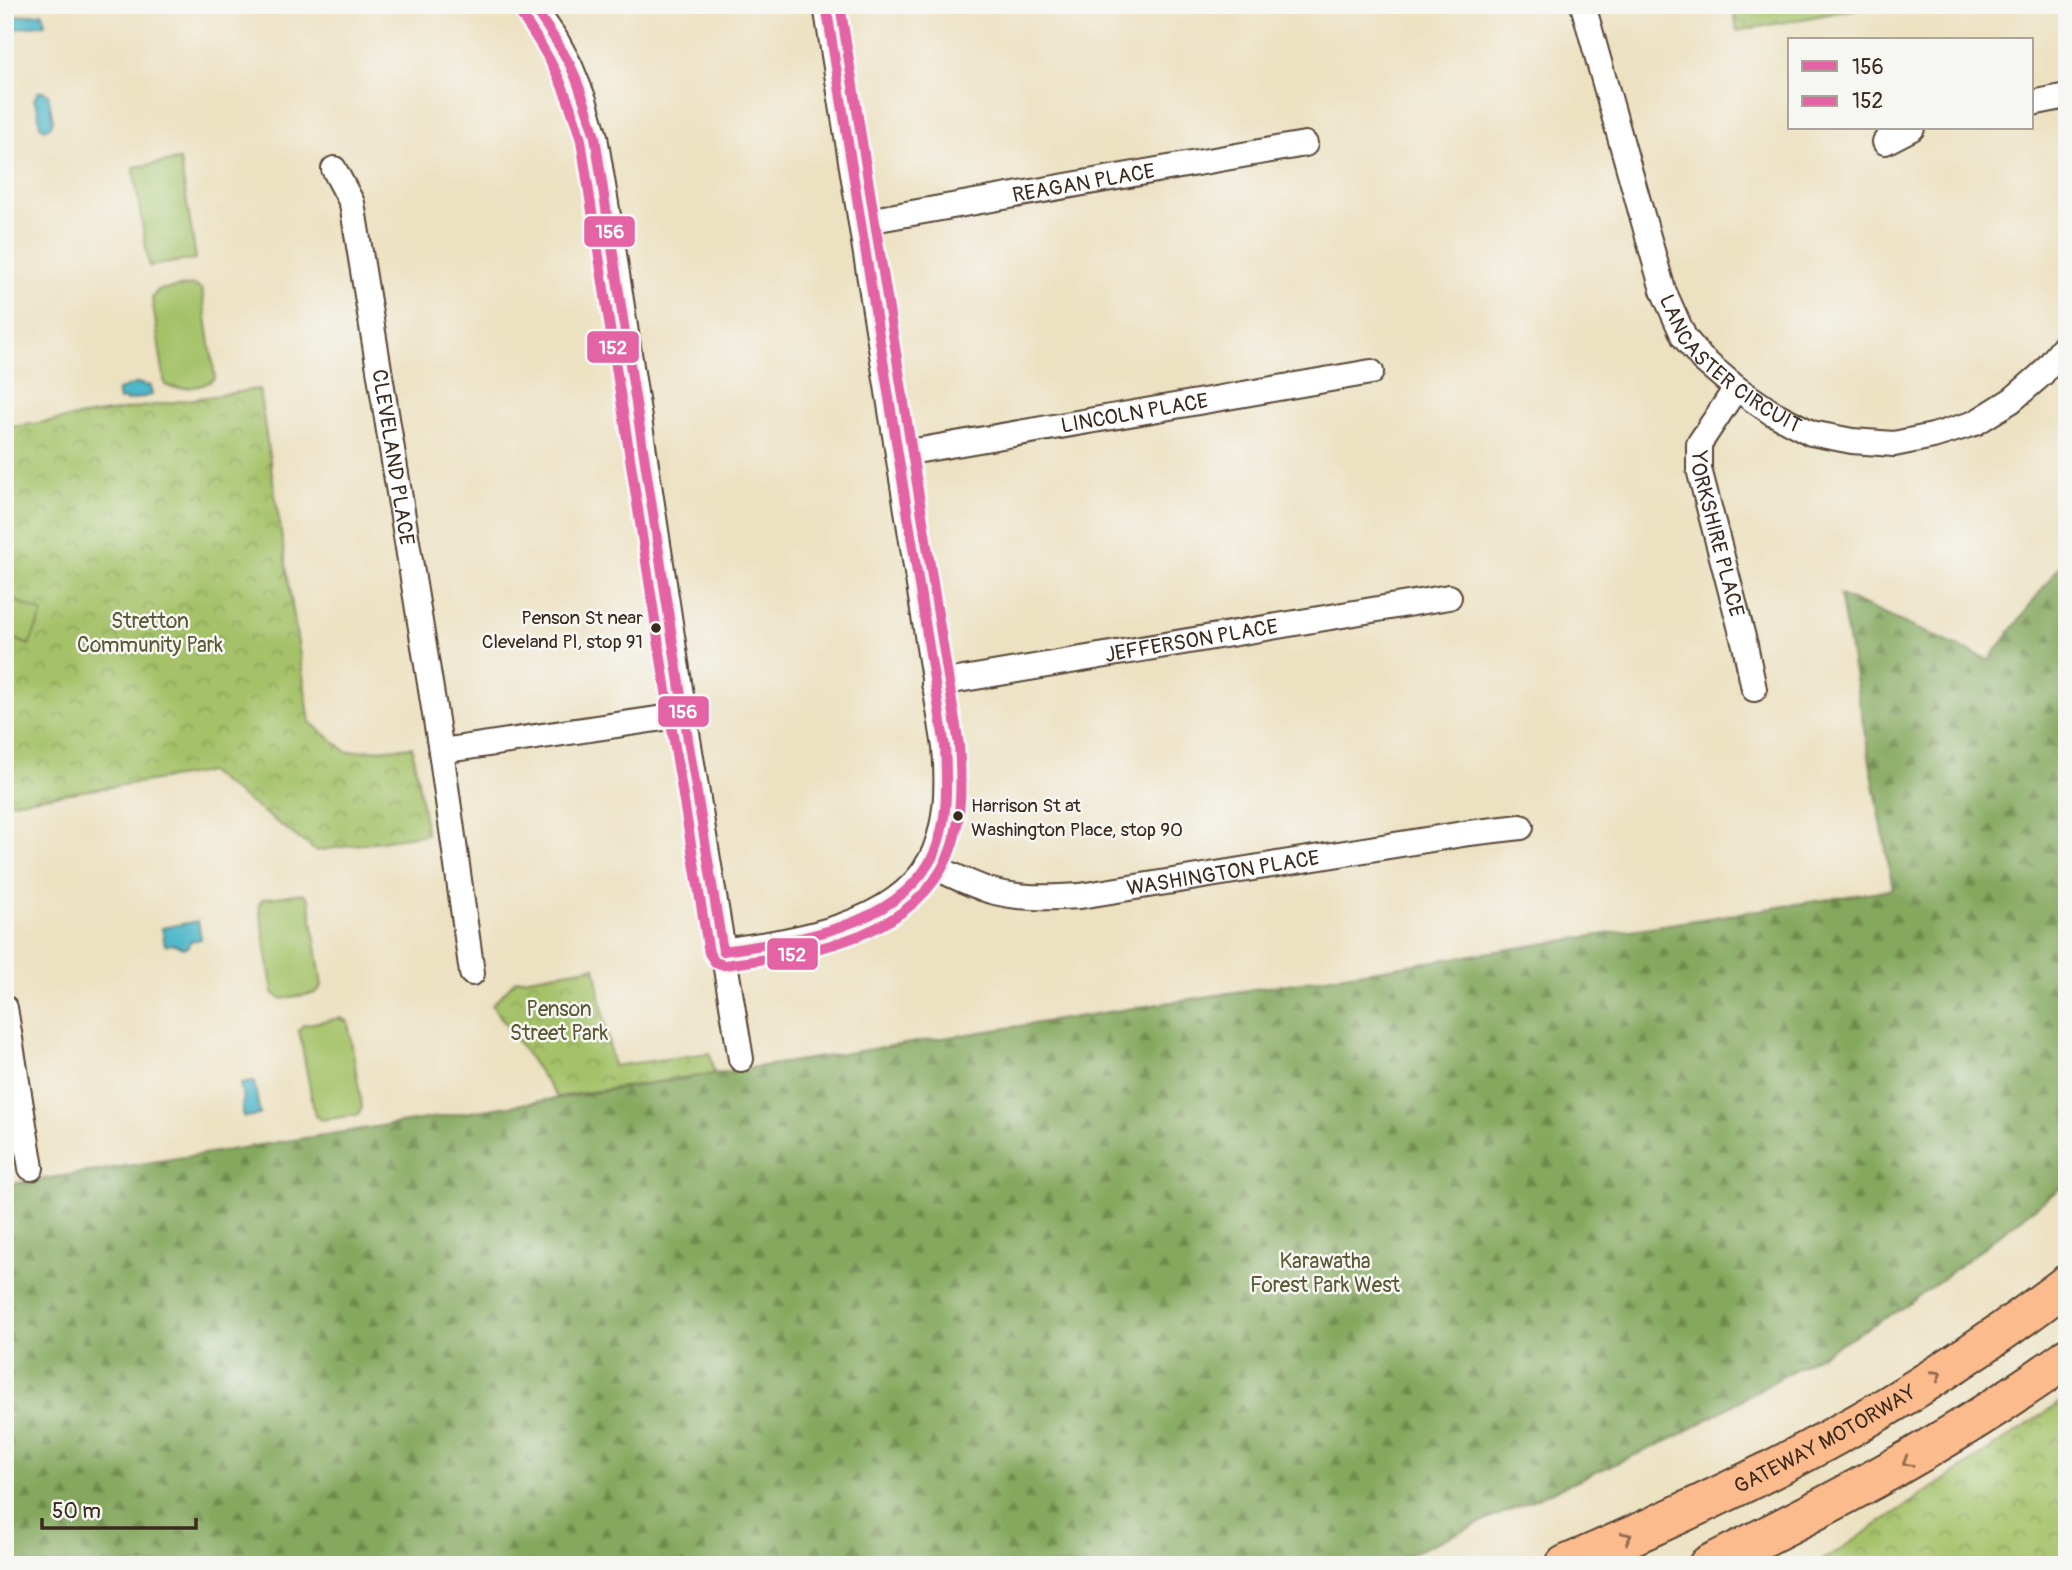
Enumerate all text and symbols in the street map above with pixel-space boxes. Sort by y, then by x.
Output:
legend [1788,38,2034,130]
text: 156 [1852,54,1884,81]
text: 152 [1852,88,1883,115]
street label: REAGAN PLACE [1010,158,1157,209]
line badge: 156 [583,215,636,248]
text: 156 [596,220,624,244]
street label: LANCASTER CIRCUIT [1653,290,1806,440]
line badge: 152 [586,330,640,364]
text: 152 [599,336,628,360]
street label: CLEVELAND PLACE [365,367,420,547]
street label: LINCOLN PLACE [1059,387,1210,440]
street label: YORKSHIRE PLACE [1684,450,1750,620]
place label: Penson St near Cleveland Pl, stop 91 [482,606,643,654]
park label: Stretton Community Park [77,608,223,659]
street label: JEFFERSON PLACE [1103,613,1280,669]
marker: Penson St near Cleveland Pl, stop 91 [649,621,663,635]
line badge: 156 [657,695,710,728]
text: 156 [669,700,697,724]
place label: Harrison St at Washington Place, stop 90 [971,794,1183,842]
marker: Harrison St at Washington Place, stop 90 [951,809,965,823]
street label: WASHINGTON PLACE [1125,844,1321,902]
line badge: 152 [766,937,819,971]
text: 152 [778,943,807,967]
park label: Penson Street Park [510,996,608,1047]
park label: Karawatha Forest Park West [1250,1248,1401,1299]
one-way arrow [1929,1370,1942,1383]
street label: GATEWAY MOTORWAY [1730,1379,1921,1500]
one-way arrow [1901,1453,1914,1466]
scale bar [42,1486,196,1530]
text: 50 m [52,1498,101,1525]
one-way arrow [1620,1532,1632,1546]

